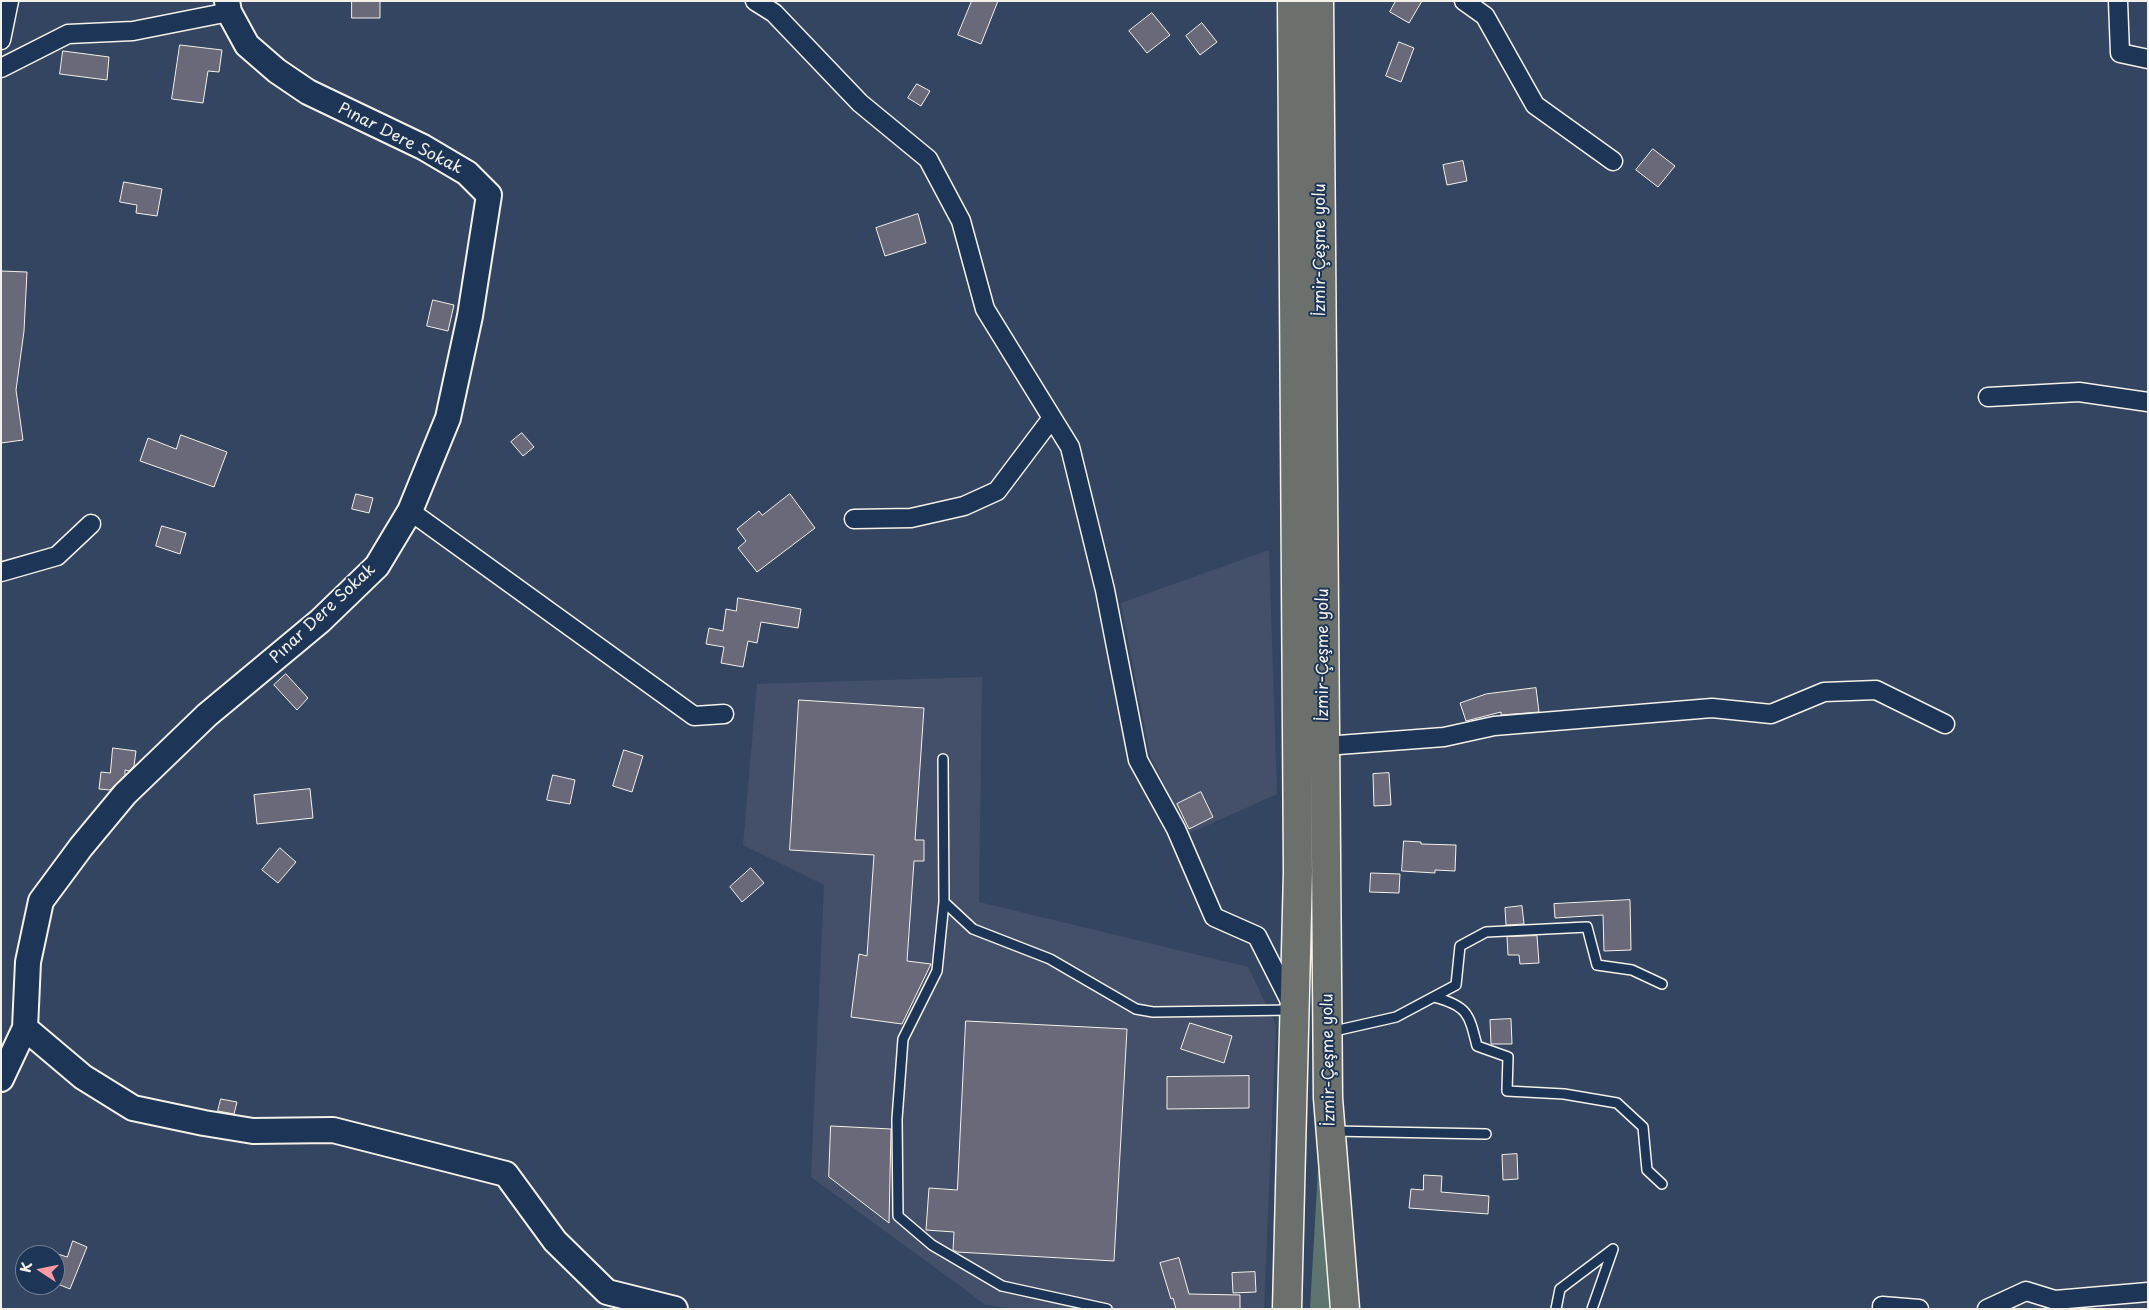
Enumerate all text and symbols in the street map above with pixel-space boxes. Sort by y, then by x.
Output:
street label: Pınar Dere Sokak [335,99,465,179]
street label: İzmir-Çeşme yolu [1311,183,1331,317]
street label: Pınar Dere Sokak [266,560,380,668]
street label: İzmir-Çeşme yolu [1314,588,1334,722]
street label: İzmir-Çeşme yolu [1318,993,1340,1127]
north arrow [15,1245,65,1295]
text: K [14,1260,37,1274]

